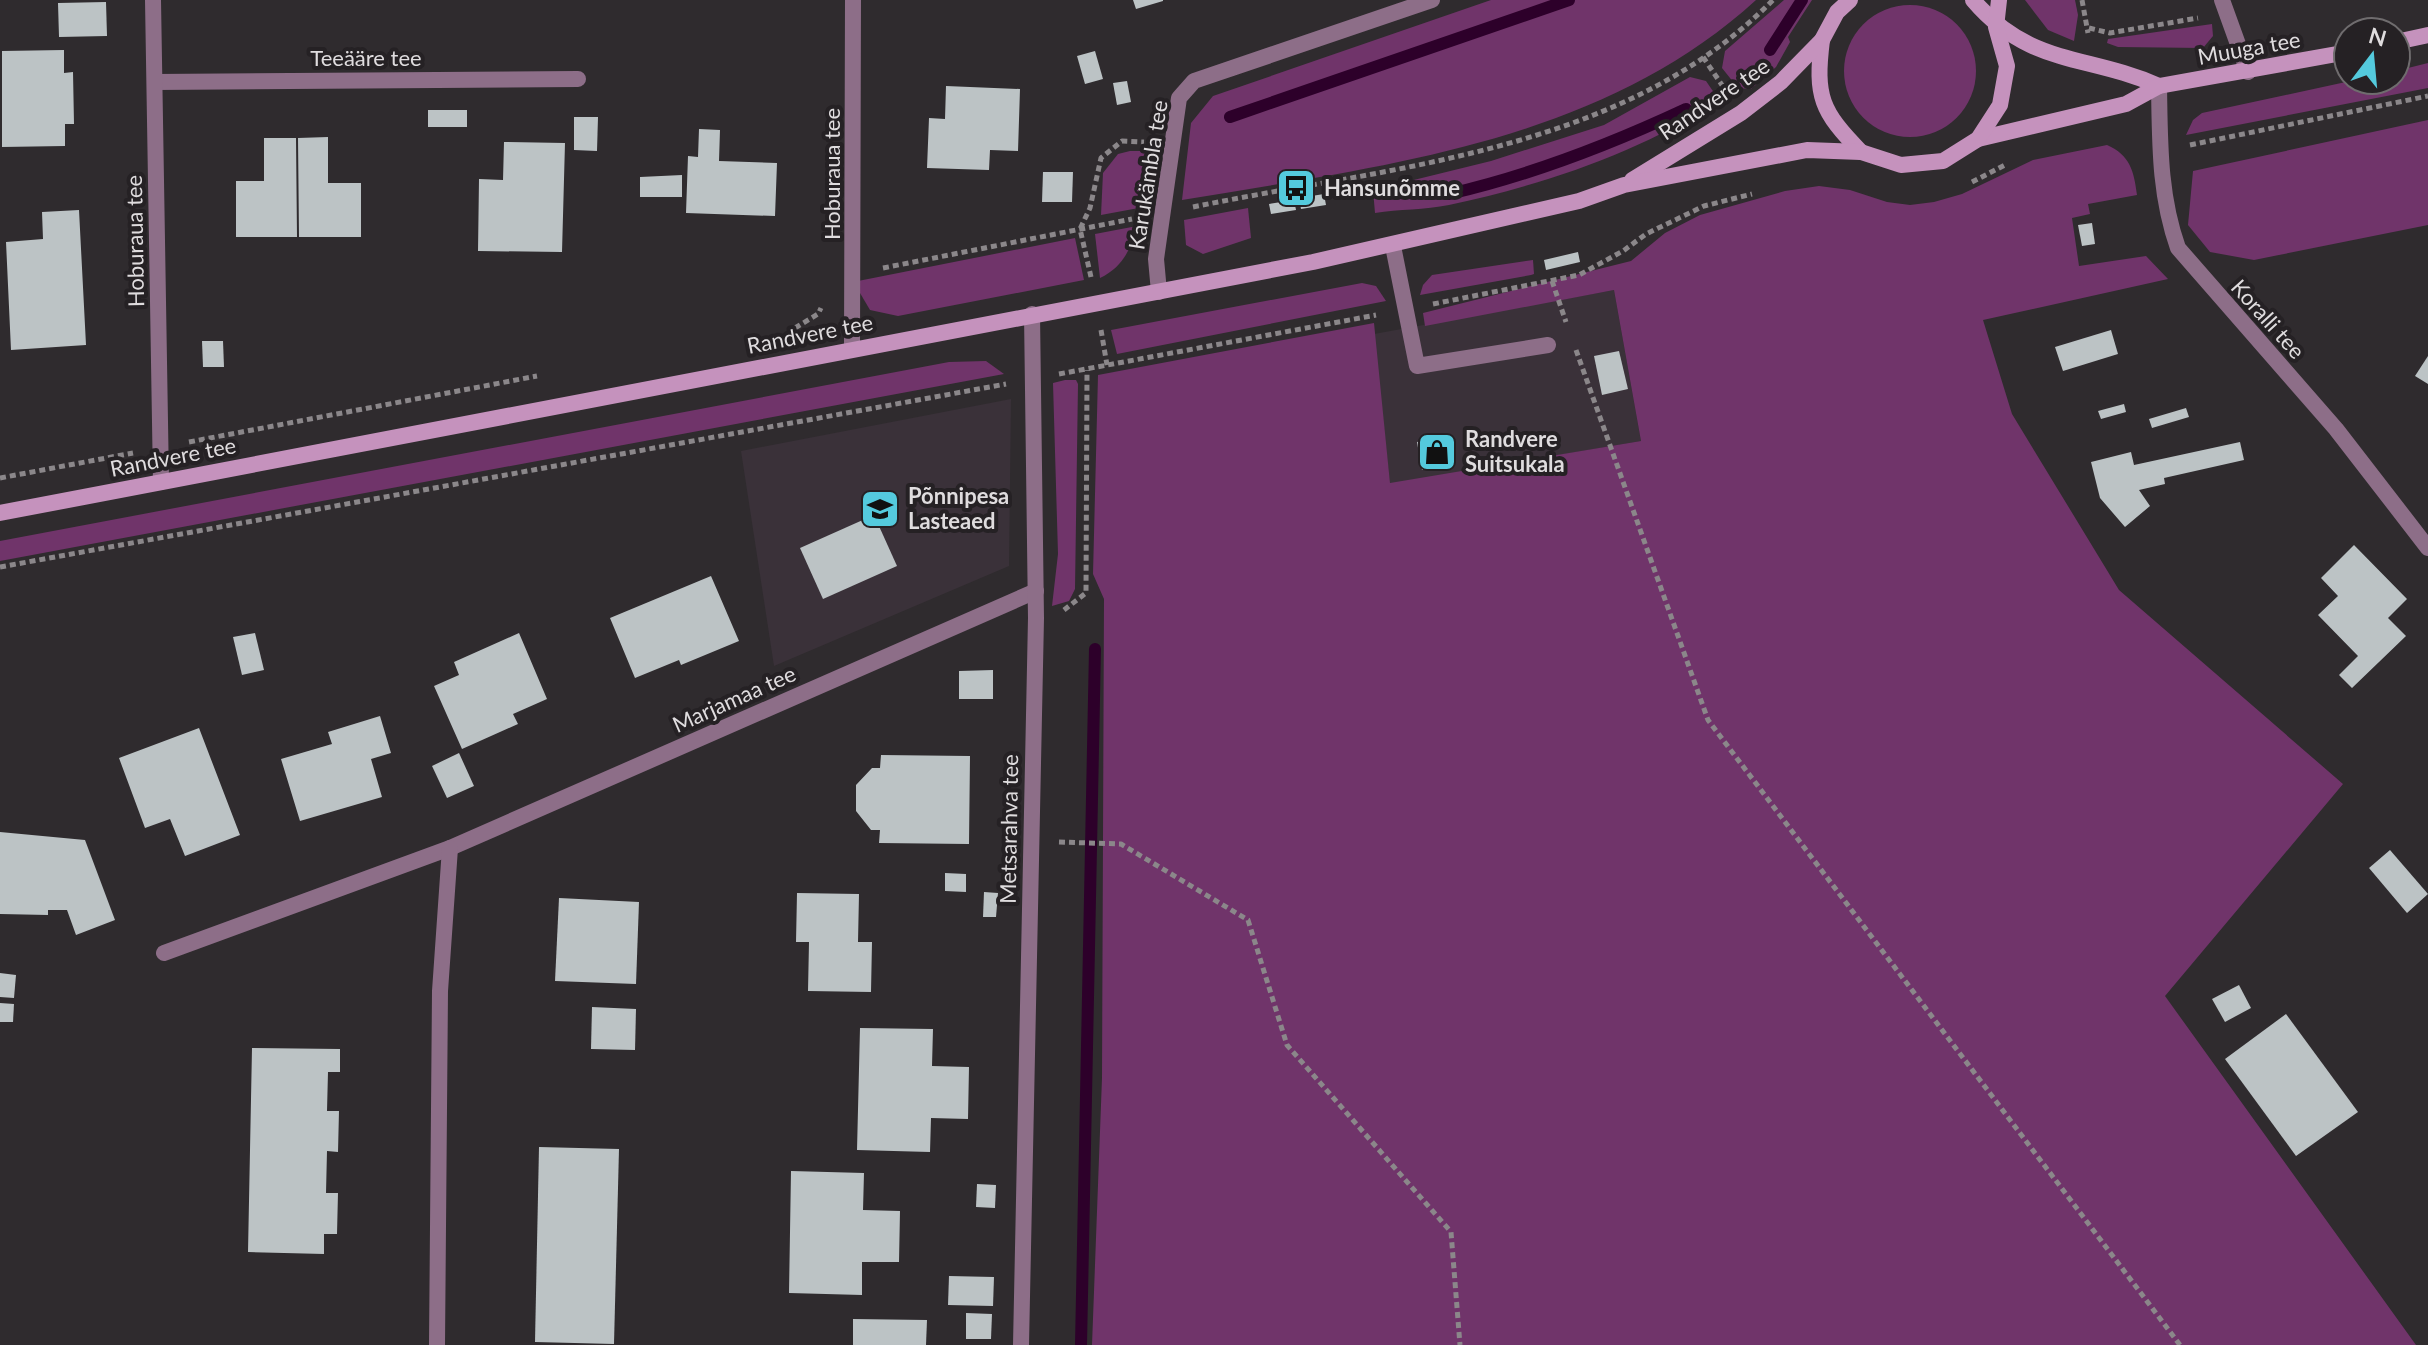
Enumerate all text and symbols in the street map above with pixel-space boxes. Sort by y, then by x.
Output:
north arrow [2332,16,2412,96]
text: N [2366,21,2390,52]
street label: Muuga tee [2195,25,2302,70]
street label: Teeääre tee [310,44,422,71]
street label: Randvere tee [1653,52,1774,145]
street label: Karukämbla tee [1122,98,1173,252]
street label: Hoburaua tee [818,108,845,240]
bus stop icon: Hansunõmme [1275,167,1317,209]
place label: Hansunõmme [1324,174,1460,201]
street label: Hoburaua tee [120,175,149,307]
street label: Koralli tee [2226,273,2311,364]
street label: Randvere tee [745,308,875,359]
place label: Randvere Suitsukala [1465,425,1565,477]
street label: Randvere tee [108,431,238,482]
shop icon: Randvere Suitsukala [1416,431,1458,473]
place label: Põnnipesa Lasteaed [908,482,1009,534]
school or university icon: Põnnipesa Lasteaed [859,488,901,530]
street label: Marjamaa tee [668,659,800,738]
street label: Metsarahva tee [994,754,1023,904]

